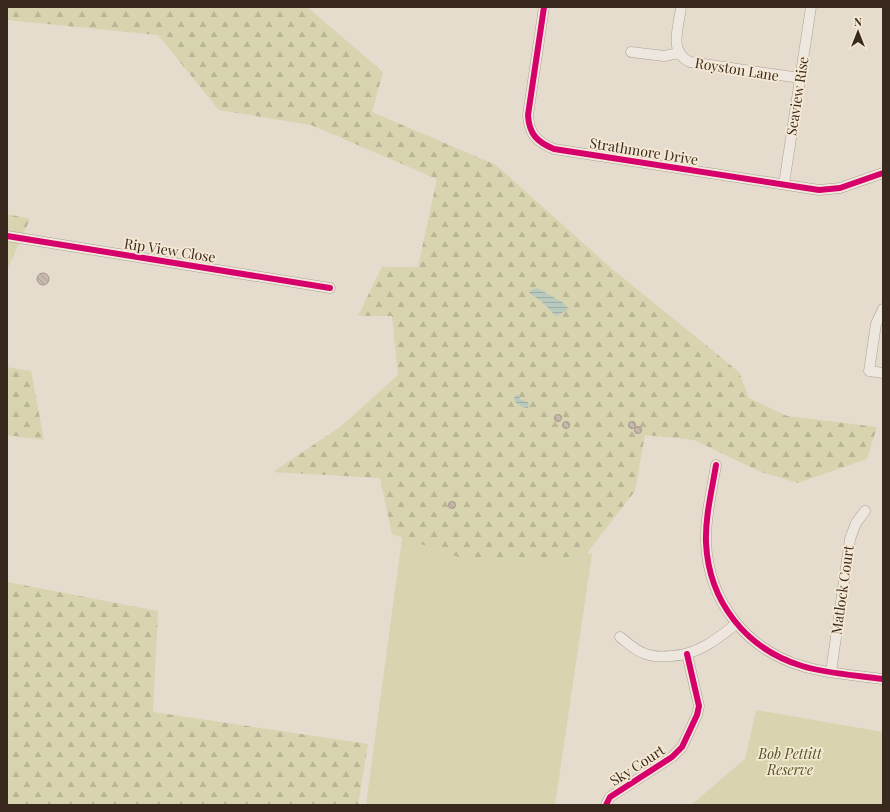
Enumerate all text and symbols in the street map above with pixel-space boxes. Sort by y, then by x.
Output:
north arrow [838,12,878,52]
text: N [854,14,862,29]
street label: Royston Lane [694,53,780,85]
street label: Seaview Rise [781,55,813,137]
street label: Strathmore Drive [588,133,700,169]
street label: Rip View Close [123,233,217,267]
street label: Matlock Court [826,543,858,636]
street label: Sky Court [606,740,669,790]
park label: Bob Pettitt Reserve [757,744,823,779]

